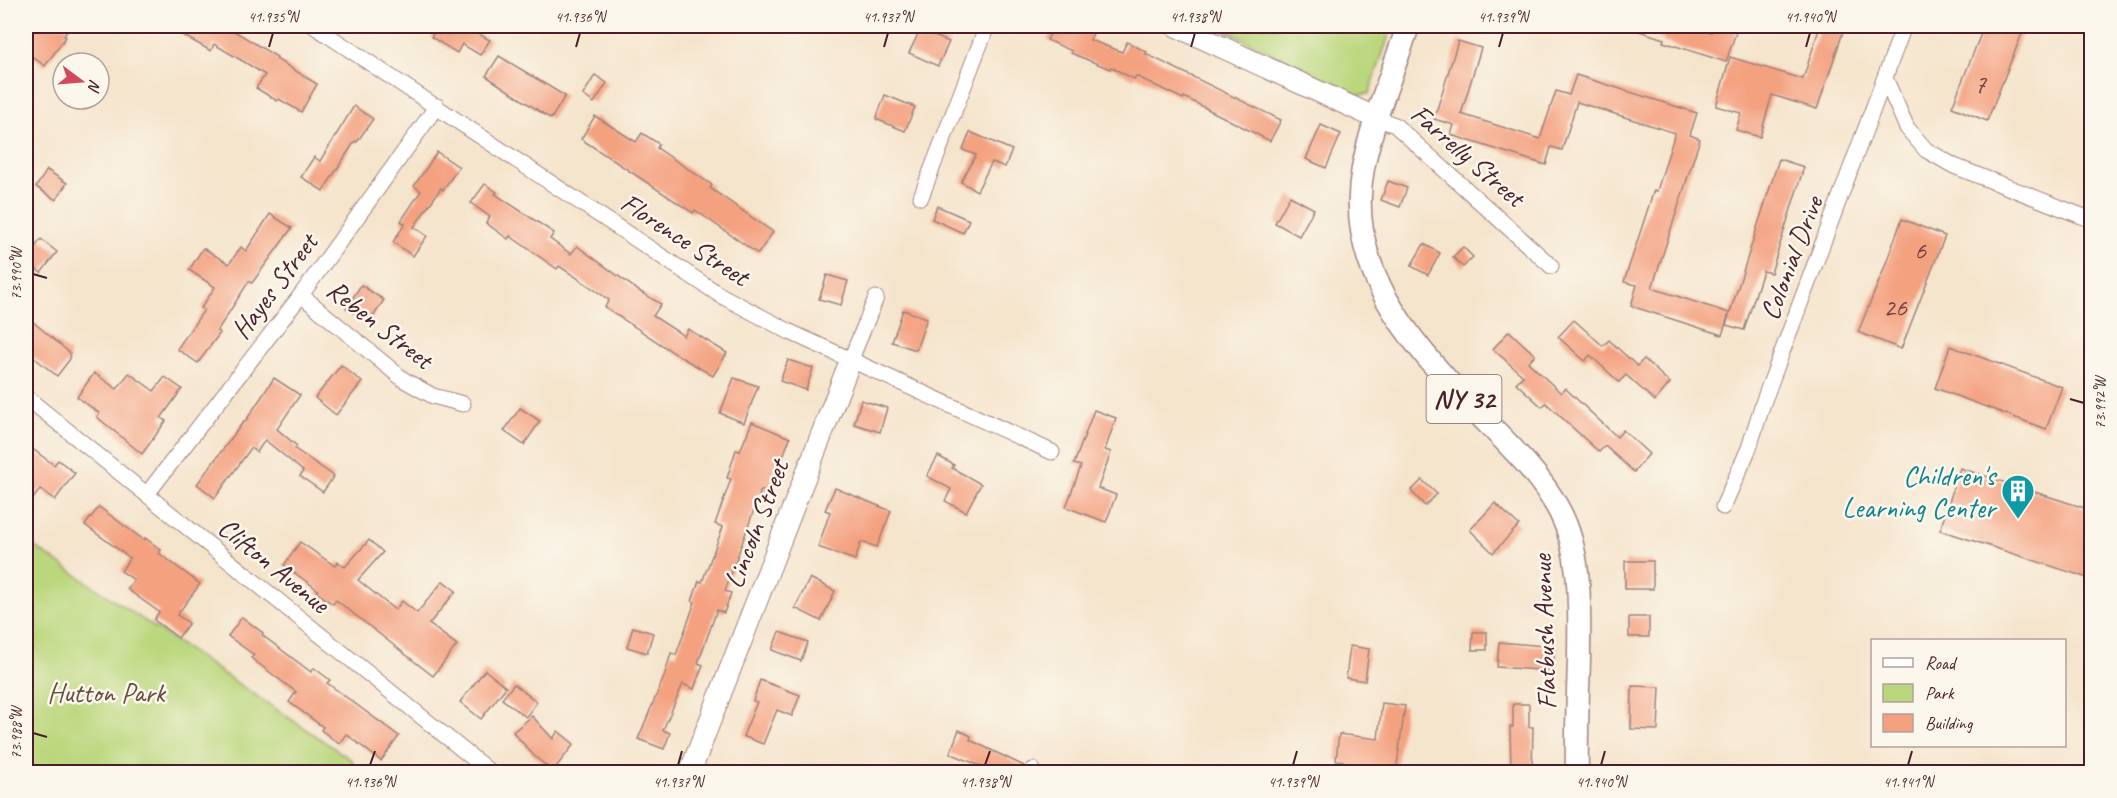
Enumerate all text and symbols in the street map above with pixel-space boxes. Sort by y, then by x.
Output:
text: 41.935°N [248,8,301,27]
text: 41.936°N [555,8,608,27]
text: 41.937°N [863,8,916,27]
text: 41.938°N [1170,8,1223,27]
text: 41.939°N [1478,8,1531,27]
text: 41.940°N [1785,8,1838,27]
north arrow [51,51,111,111]
house number: 7 [1974,68,1987,101]
text: N [83,77,105,95]
street label: Farrelly Street [1404,96,1534,216]
street label: Florence Street [614,185,758,295]
street label: Colonial Drive [1751,190,1831,325]
street label: Hayes Street [223,224,327,346]
house number: 6 [1914,234,1927,267]
text: 73.990°W [7,245,26,300]
street label: Reben Street [320,272,442,378]
house number: 26 [1883,291,1908,324]
text: 73.992°W [2091,374,2110,429]
road number: NY 32 [1426,375,1502,423]
street label: Lincoln Street [716,452,797,593]
place label: Children's Learning Center [1842,458,1998,525]
building icon: Children's Learning Center [2000,473,2036,520]
street label: Clifton Avenue [211,510,338,622]
street label: Flatbush Avenue [1524,552,1564,710]
legend [1871,639,2066,747]
text: Road [1925,652,1958,674]
park label: Hutton Park [47,675,167,710]
text: Park [1925,682,1955,704]
text: 73.988°W [7,704,26,759]
text: Building [1925,712,1974,734]
text: 41.936°N [345,773,398,792]
text: 41.937°N [653,773,706,792]
text: 41.938°N [960,773,1013,792]
text: 41.939°N [1268,773,1321,792]
text: 41.940°N [1576,773,1629,792]
text: 41.941°N [1883,773,1936,792]

